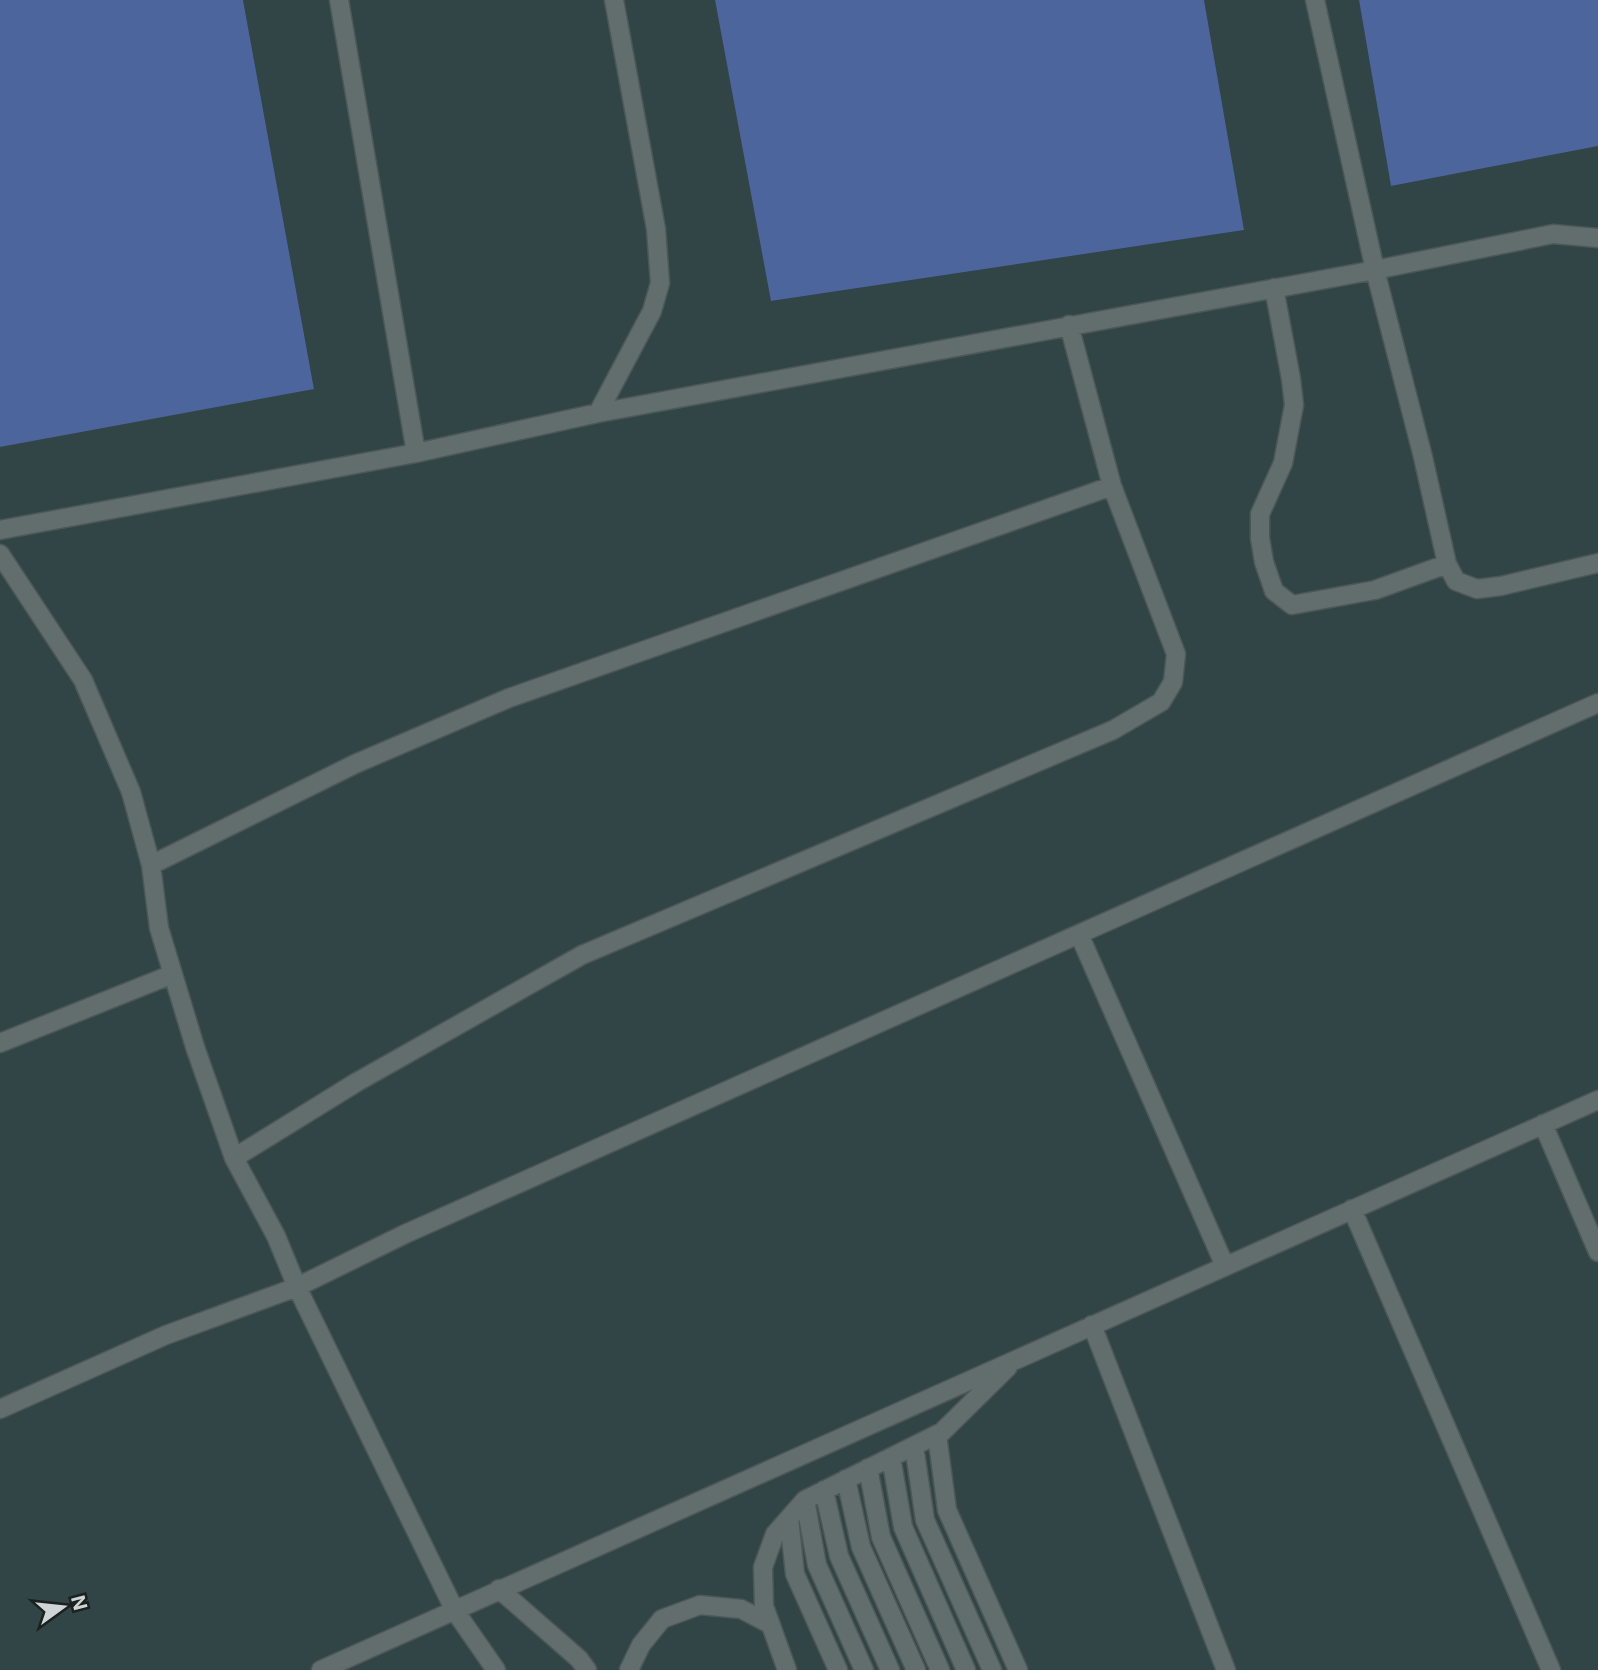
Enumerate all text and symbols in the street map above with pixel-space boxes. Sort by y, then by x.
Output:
north arrow [28,1572,98,1642]
text: N [66,1593,92,1613]

